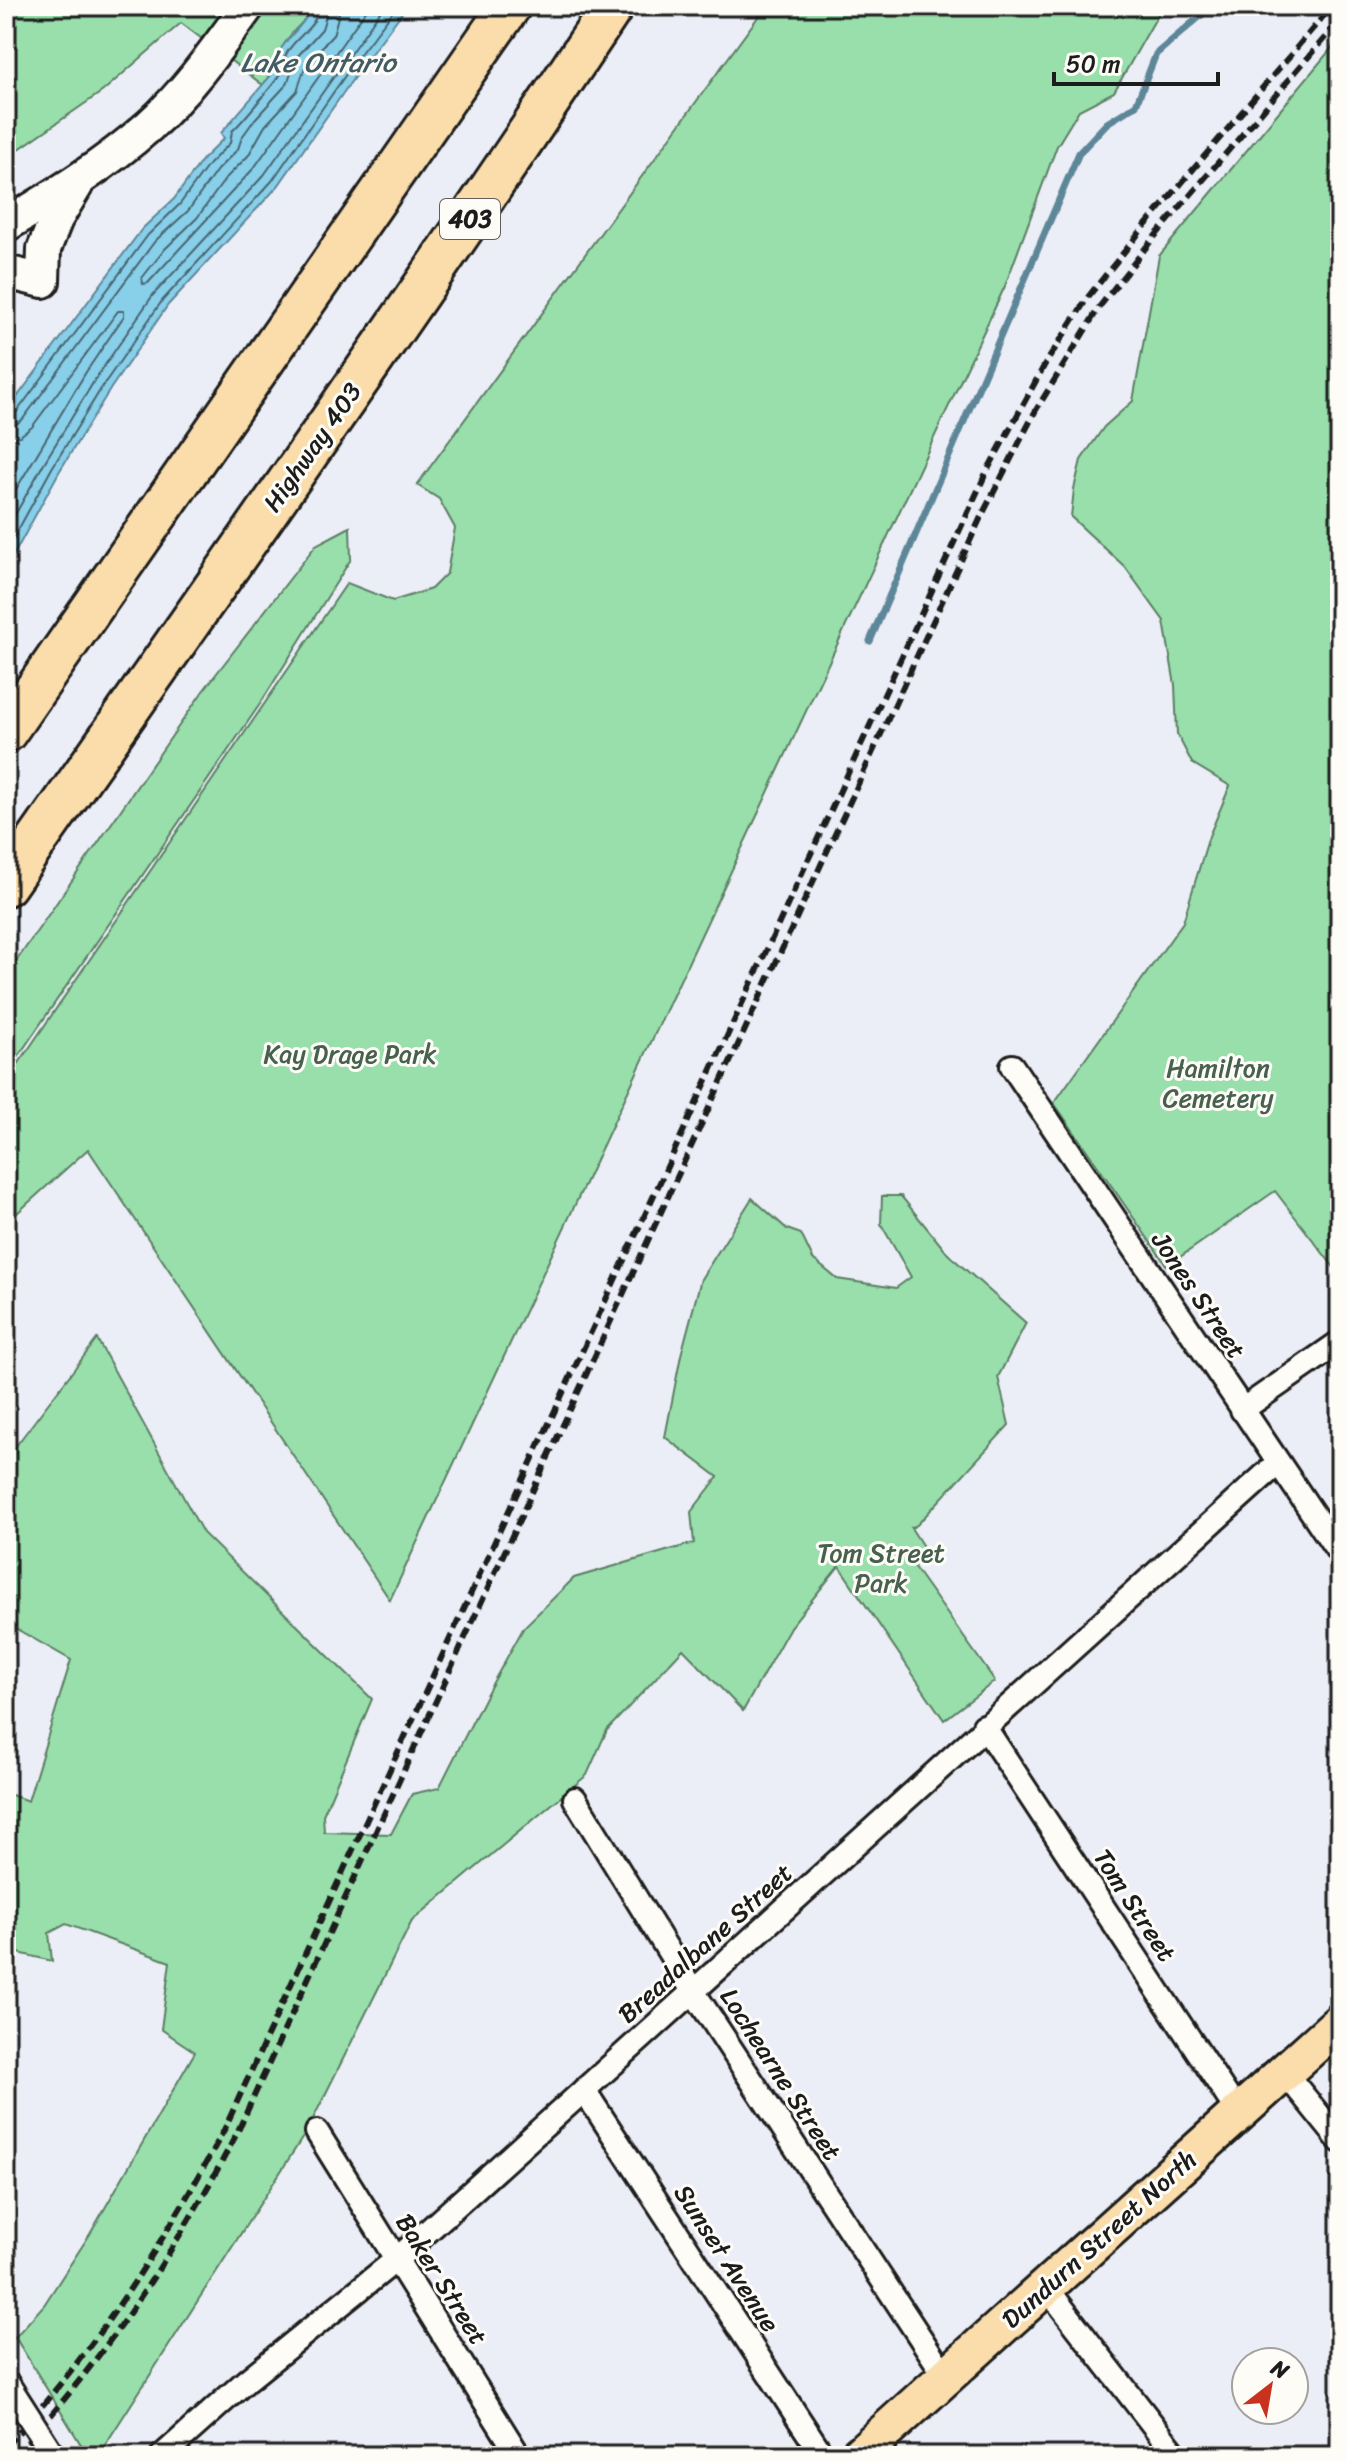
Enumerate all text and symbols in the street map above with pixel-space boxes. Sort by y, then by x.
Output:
scale bar [1054,36,1218,86]
water label: Lake Ontario [240,38,398,87]
text: 50 m [1066,43,1121,85]
road number: 403 [440,199,500,239]
street label: Highway 403 [250,372,374,522]
park label: Kay Drage Park [263,1031,437,1077]
park label: Hamilton Cemetery [1163,1045,1274,1121]
street label: Jones Street [1138,1221,1259,1368]
park label: Tom Street Park [817,1530,945,1606]
street label: Tom Street [1081,1839,1189,1971]
street label: Breadalbane Street [606,1851,804,2035]
street label: Lochearne Street [708,1978,854,2170]
street label: Dundurn Street North [990,2138,1208,2340]
street label: Sunset Avenue [661,2174,793,2342]
street label: Baker Street [383,2204,501,2354]
north arrow [1230,2346,1310,2426]
text: N [1263,2348,1297,2390]

